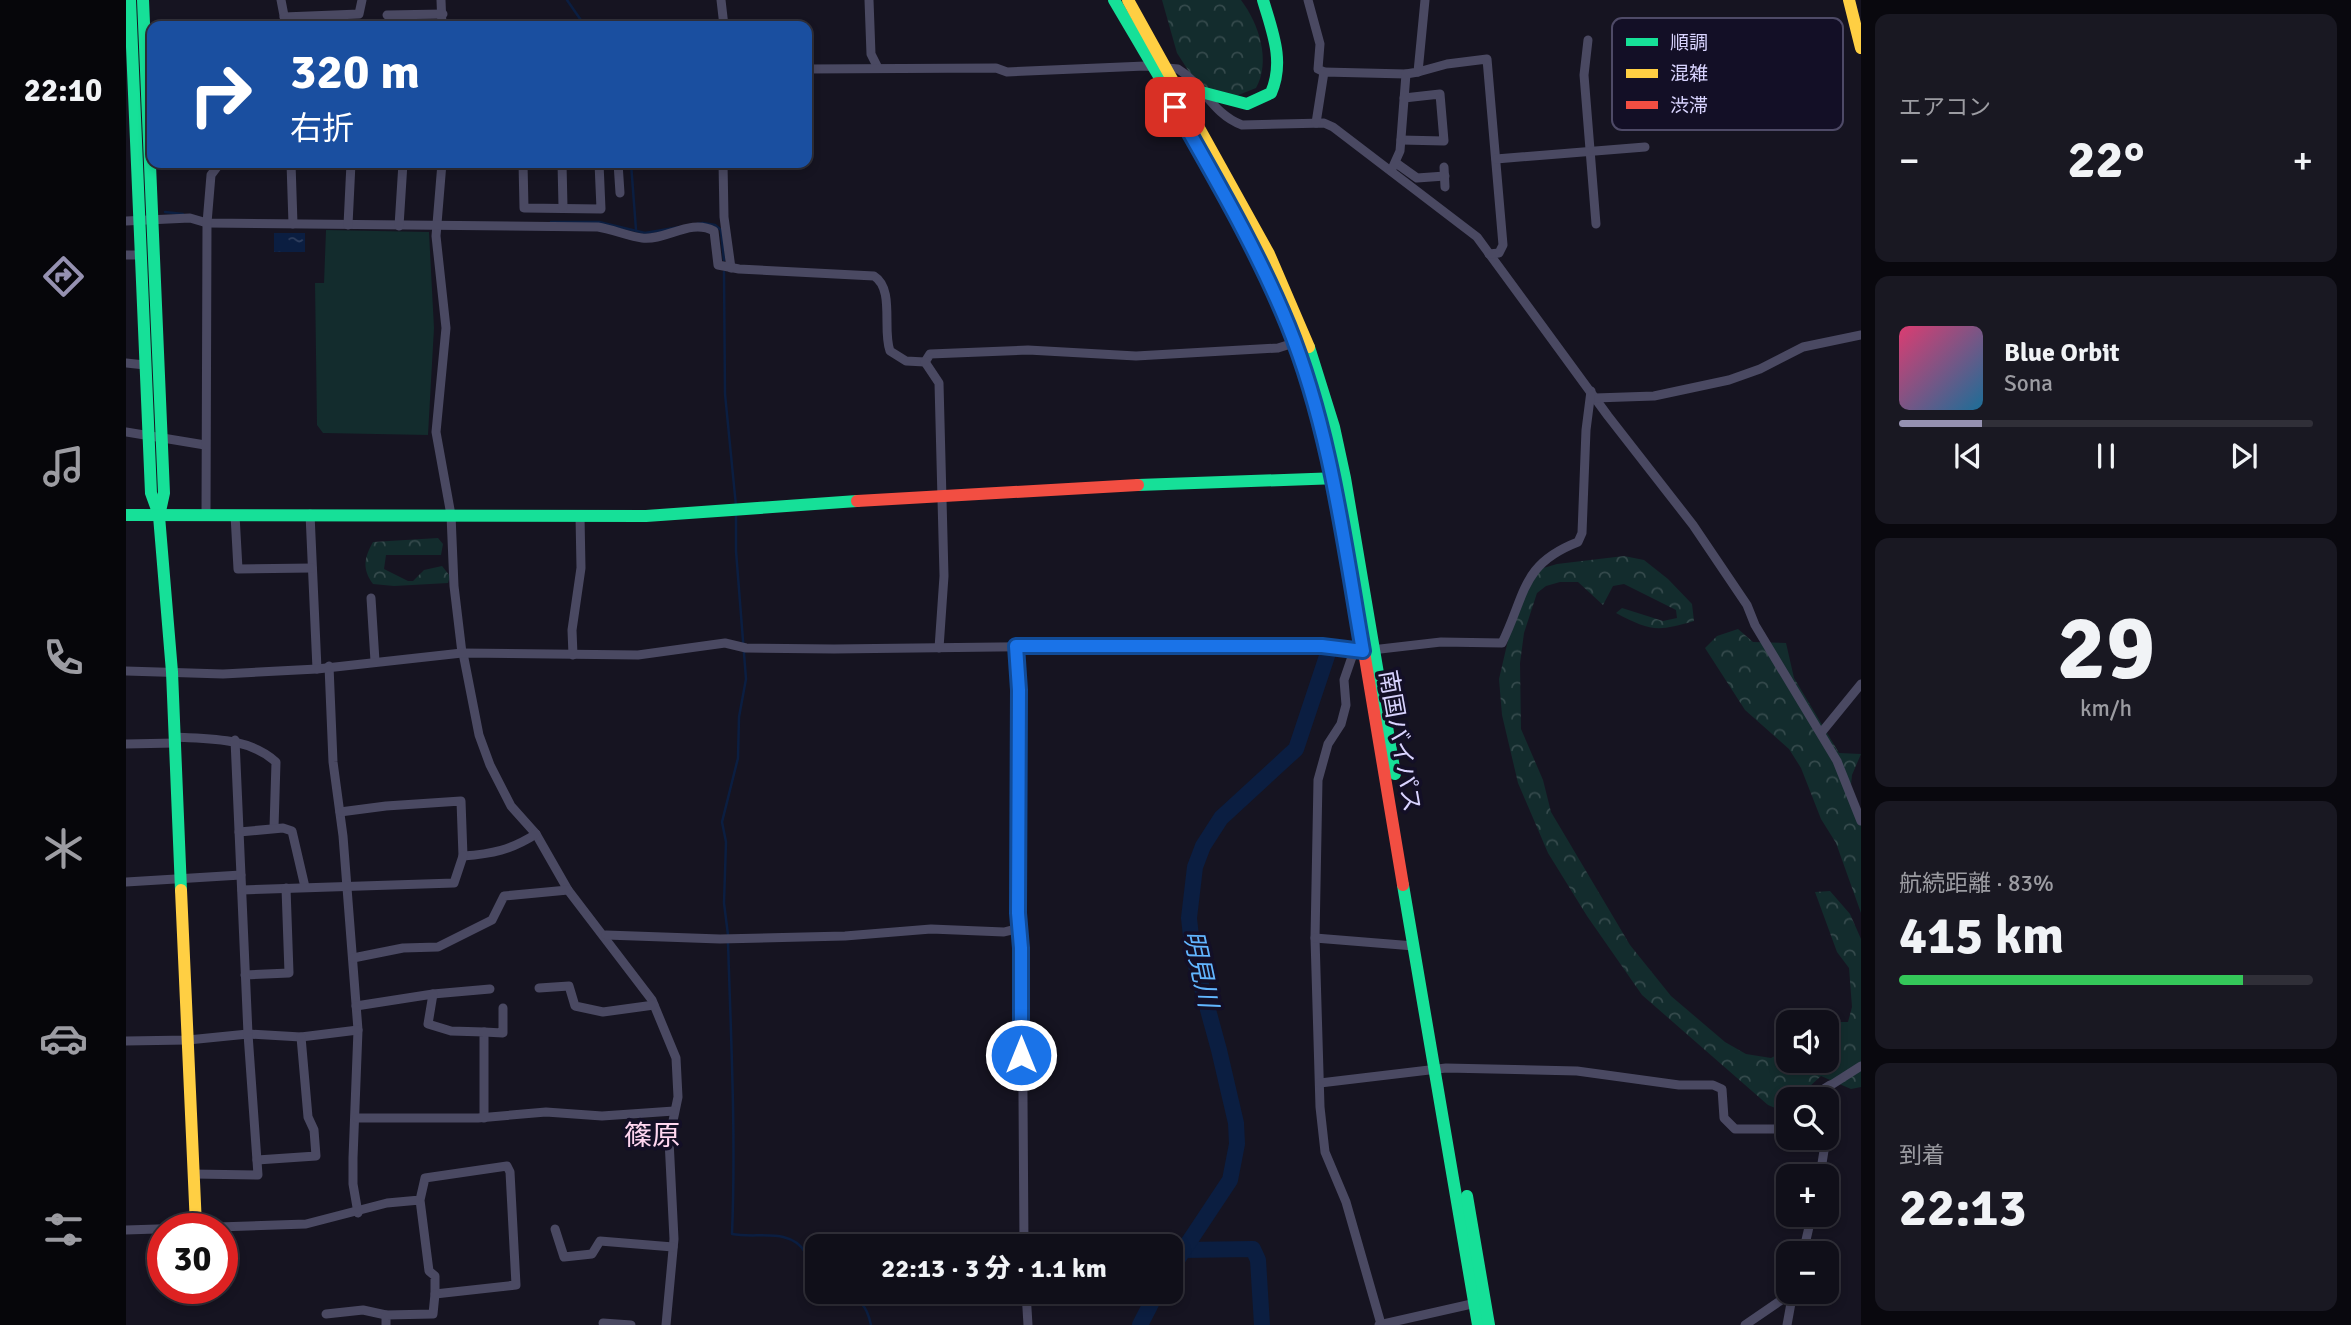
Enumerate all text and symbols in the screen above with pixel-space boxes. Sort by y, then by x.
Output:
legend [1612,18,1843,130]
text: 順調 [1670,31,1708,55]
text: 320 m [290,42,420,102]
icon: right [175,49,266,140]
text: 混雑 [1670,62,1708,86]
text: 22:10 [24,71,102,110]
pin [1145,77,1205,137]
icon: arrive [1156,88,1194,126]
text: エアコン [1899,93,1991,122]
text: 渋滞 [1670,94,1708,118]
text: 右折 [290,109,354,148]
text: 22° [2068,128,2144,192]
text: − [1899,137,1920,184]
text: + [2292,137,2313,184]
icon: directions [39,252,88,301]
text: Blue Orbit [2004,337,2120,369]
text: Sona [2004,369,2053,398]
icon: previous [1949,437,1987,475]
icon: pause [2087,437,2125,475]
icon: next [2225,437,2263,475]
icon: music [39,442,88,491]
text: 29 [2057,592,2155,705]
icon: phone [39,633,88,682]
street label: 南国バイパス [1373,668,1427,814]
text: km/h [2080,694,2132,723]
icon: climate [39,824,88,873]
text: 航続距離 · 83% [1899,869,2054,898]
text: 415 km [1899,904,2064,968]
water label: 明見川 [1176,928,1224,1013]
map controls [1776,1010,1839,1304]
button: sound [1776,1010,1839,1073]
icon: car [39,1014,88,1063]
position arrow [984,1018,1058,1092]
button: search [1776,1087,1839,1150]
district label: 篠原 [624,1119,680,1153]
text: 到着 [1899,1141,1945,1170]
button: + [1776,1164,1839,1227]
text: 22:13 [1899,1176,2027,1240]
icon: filters [39,1205,88,1254]
speed limit sign: 30 [147,1213,238,1304]
button: − [1776,1241,1839,1304]
text: 22:13 · 3 分 · 1.1 km [881,1253,1107,1285]

